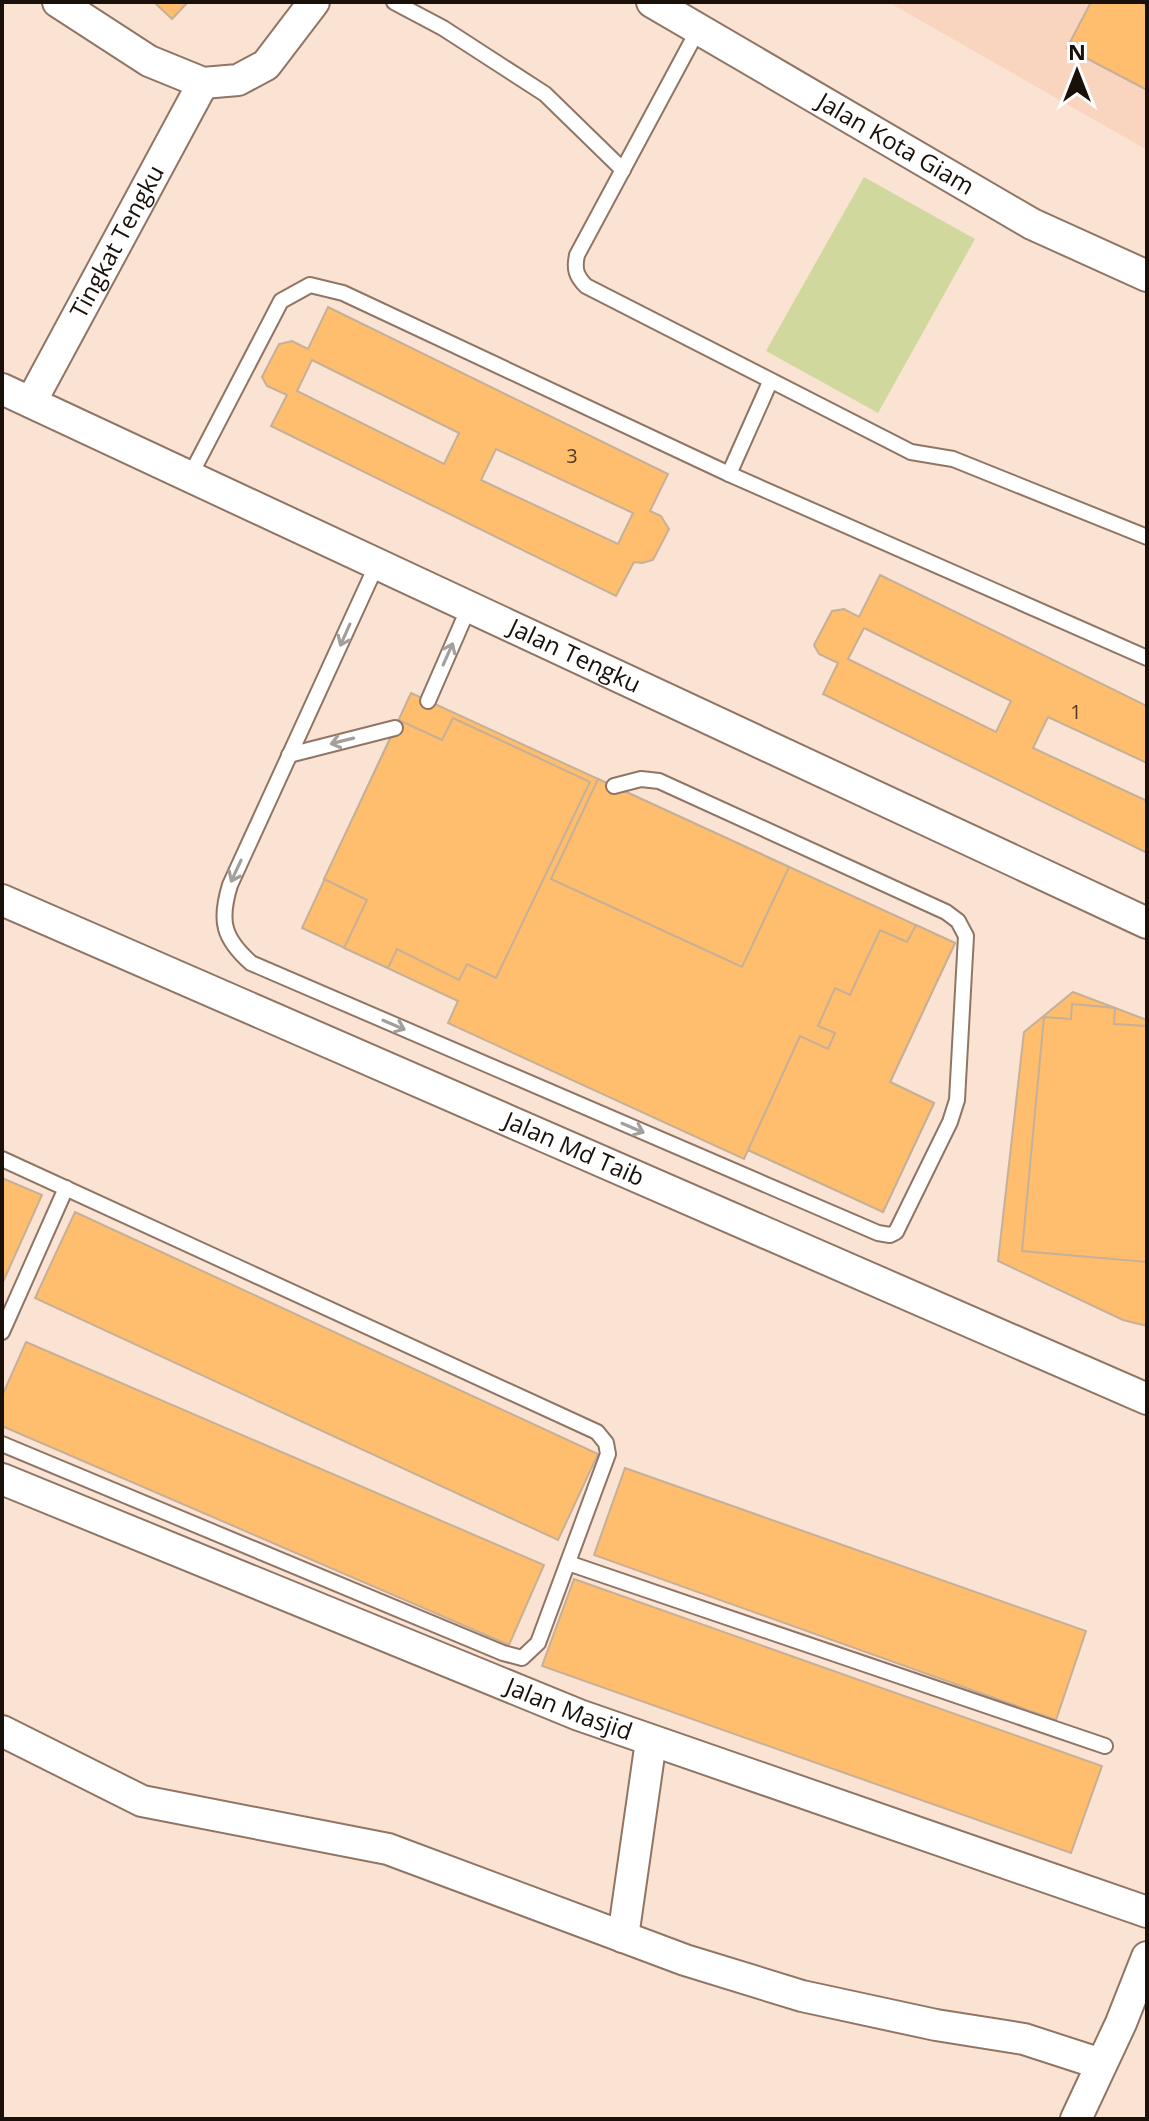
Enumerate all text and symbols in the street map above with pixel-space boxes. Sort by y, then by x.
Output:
north arrow [1037,32,1117,112]
text: N [1068,36,1086,66]
street label: Jalan Kota Giam [810,83,981,202]
street label: Tingkat Tengku [61,159,171,324]
house number: 3 [566,442,578,469]
street label: Jalan Tengku [502,609,647,700]
one-way arrow [337,622,352,647]
one-way arrow [442,642,457,667]
house number: 1 [1070,698,1082,725]
one-way arrow [330,735,356,750]
one-way arrow [228,859,243,883]
one-way arrow [382,1018,406,1033]
street label: Jalan Md Taib [497,1102,650,1193]
one-way arrow [620,1121,645,1136]
street label: Jalan Masjid [499,1668,637,1747]

